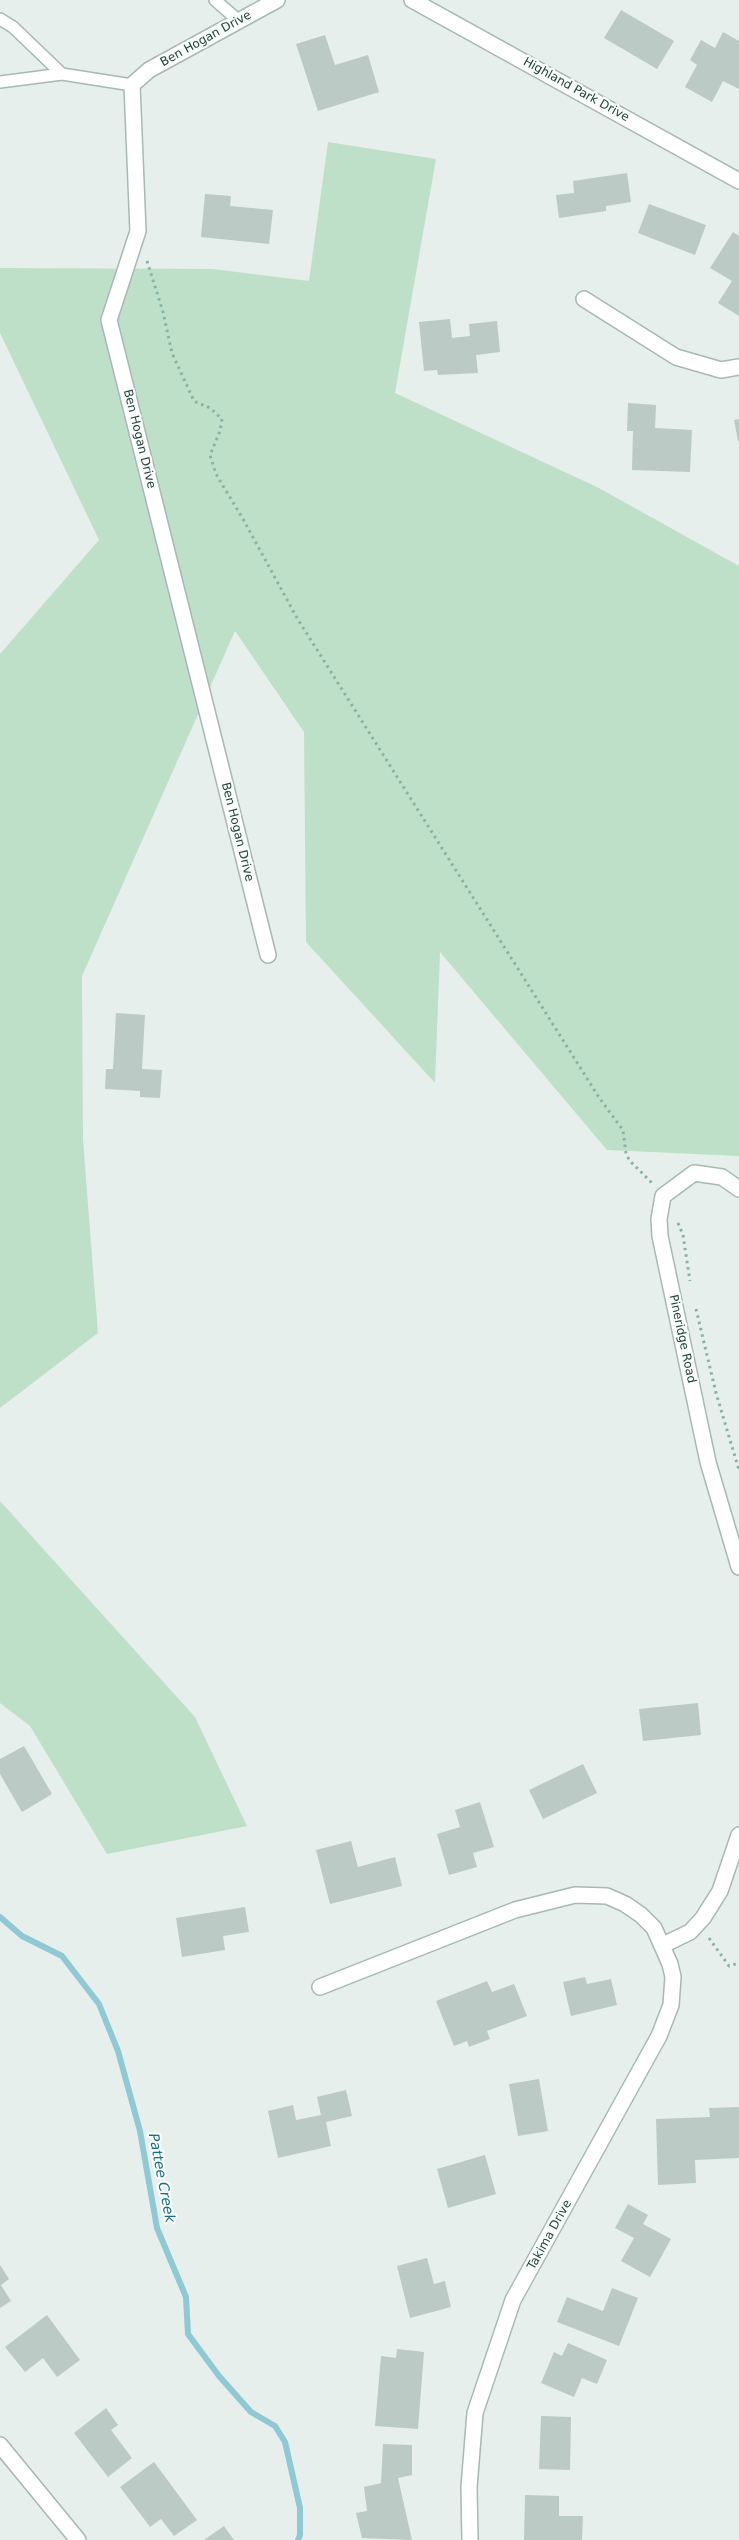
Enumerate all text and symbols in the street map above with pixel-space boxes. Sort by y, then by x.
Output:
street label: Ben Hogan Drive [158,8,254,70]
street label: Highland Park Drive [520,55,632,125]
street label: Ben Hogan Drive [120,388,158,490]
street label: Ben Hogan Drive [218,781,256,883]
street label: Pineridge Road [666,1293,698,1385]
water label: Pattee Creek [144,2132,178,2224]
street label: Takima Drive [525,2197,575,2273]

